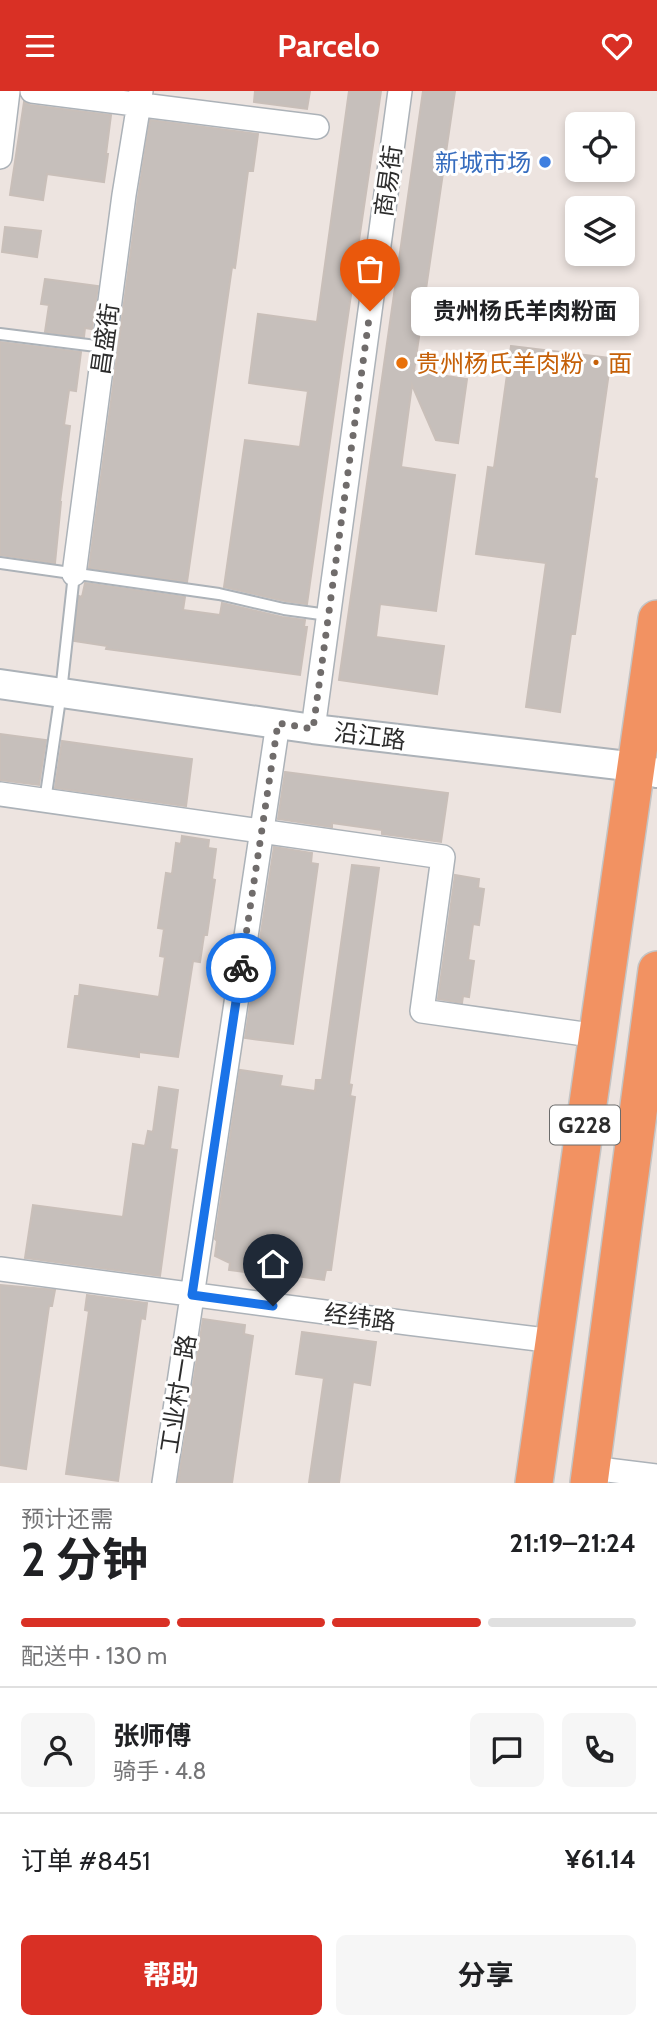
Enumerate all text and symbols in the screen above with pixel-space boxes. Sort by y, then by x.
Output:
text: Parcelo [277,26,380,65]
icon: menu [21,27,59,65]
icon: heart [598,27,636,65]
map controls [565,112,635,266]
button: locate [565,112,635,182]
street label: 商易街 [369,143,407,219]
place label: 新城市场 [435,148,531,177]
marker: 新城市场 [537,154,553,170]
button: layers [565,196,635,266]
pin [340,239,400,311]
icon: bag [351,250,389,288]
callout: 贵州杨氏羊肉粉面 [412,287,640,335]
text: 贵州杨氏羊肉粉面 [433,297,617,325]
street label: 昌盛街 [86,301,124,377]
place label: 贵州杨氏羊肉粉・面 [416,349,632,378]
marker: 贵州杨氏羊肉粉・面 [394,355,410,371]
street label: 沿江路 [333,717,407,755]
courier [206,933,276,1003]
icon: bike [222,949,260,987]
road number: G228 [550,1106,620,1145]
pin [243,1234,303,1306]
icon: home [254,1245,292,1283]
street label: 经纬路 [323,1298,397,1336]
street label: 工业村一路 [154,1332,202,1456]
text: 预计还需 [21,1505,113,1533]
text: 21:19–21:24 [510,1527,636,1559]
text: 2 分钟 [21,1532,148,1588]
text: 配送中 · 130 m [21,1642,167,1670]
button: person [21,1713,95,1787]
button: chat [470,1713,544,1787]
button: phone [562,1713,636,1787]
text: 张师傅 [113,1720,191,1752]
text: 骑手 · 4.8 [113,1757,207,1785]
text: ¥61.14 [565,1843,636,1875]
text: 订单 #8451 [21,1845,150,1877]
button: 帮助 [21,1935,322,2015]
button: 分享 [336,1935,636,2015]

